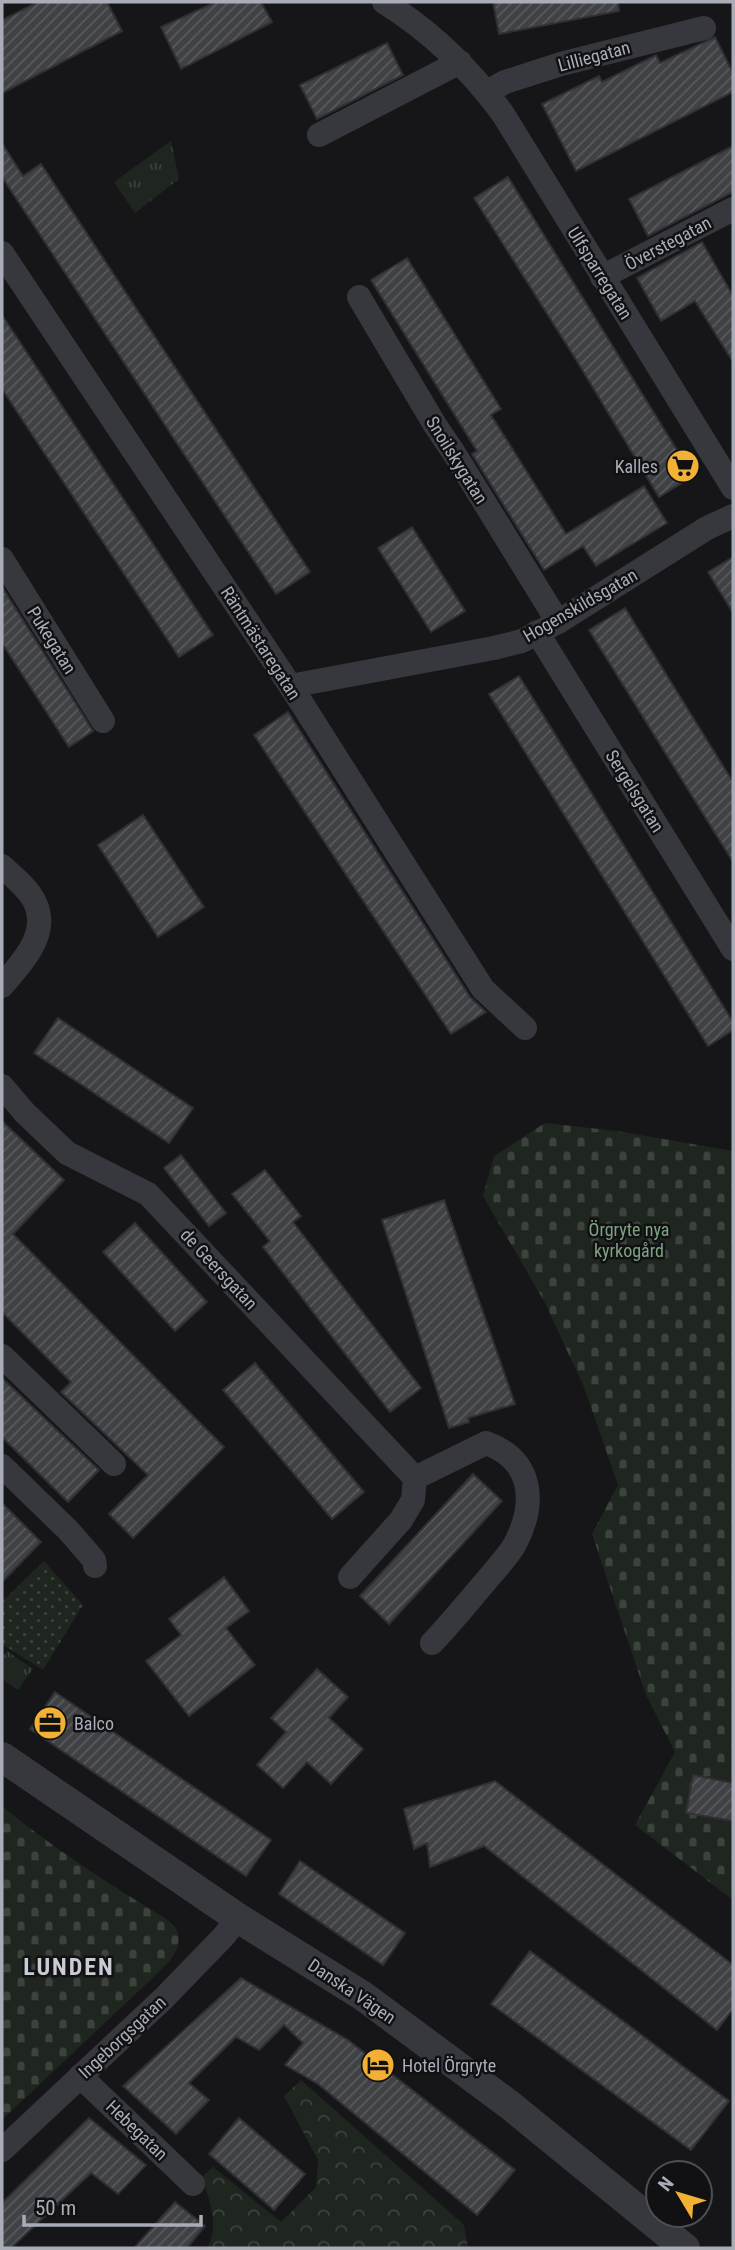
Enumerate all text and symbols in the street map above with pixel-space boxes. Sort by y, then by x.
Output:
street label: Lilliegatan [556,36,632,76]
street label: Överstegatan [621,212,715,274]
street label: Ulfsparregatan [563,223,637,323]
street label: Snoilskygatan [422,412,492,508]
supermarket icon: Kalles [664,447,702,485]
place label: Kalles [615,456,658,477]
street label: Hogenskildsgatan [519,564,641,646]
street label: Räntmästaregatan [217,583,305,703]
street label: Pukegatan [23,603,81,677]
street label: Sergelsgatan [601,746,669,836]
park label: Örgryte nya kyrkogård [589,1219,669,1261]
street label: de Geersgatan [176,1224,262,1314]
office icon: Balco [31,1704,69,1742]
place label: Balco [74,1713,114,1734]
district label: LUNDEN [23,1953,115,1981]
street label: Danska Vägen [304,1954,400,2028]
street label: Ingeborgsgatan [74,1991,170,2083]
hotel icon: Hotel Örgryte [359,2046,397,2084]
place label: Hotel Örgryte [402,2055,496,2076]
street label: Hebegatan [102,2096,172,2164]
north arrow [644,2159,714,2229]
text: N [653,2172,679,2196]
scale bar [24,2184,201,2228]
text: 50 m [35,2196,76,2220]

